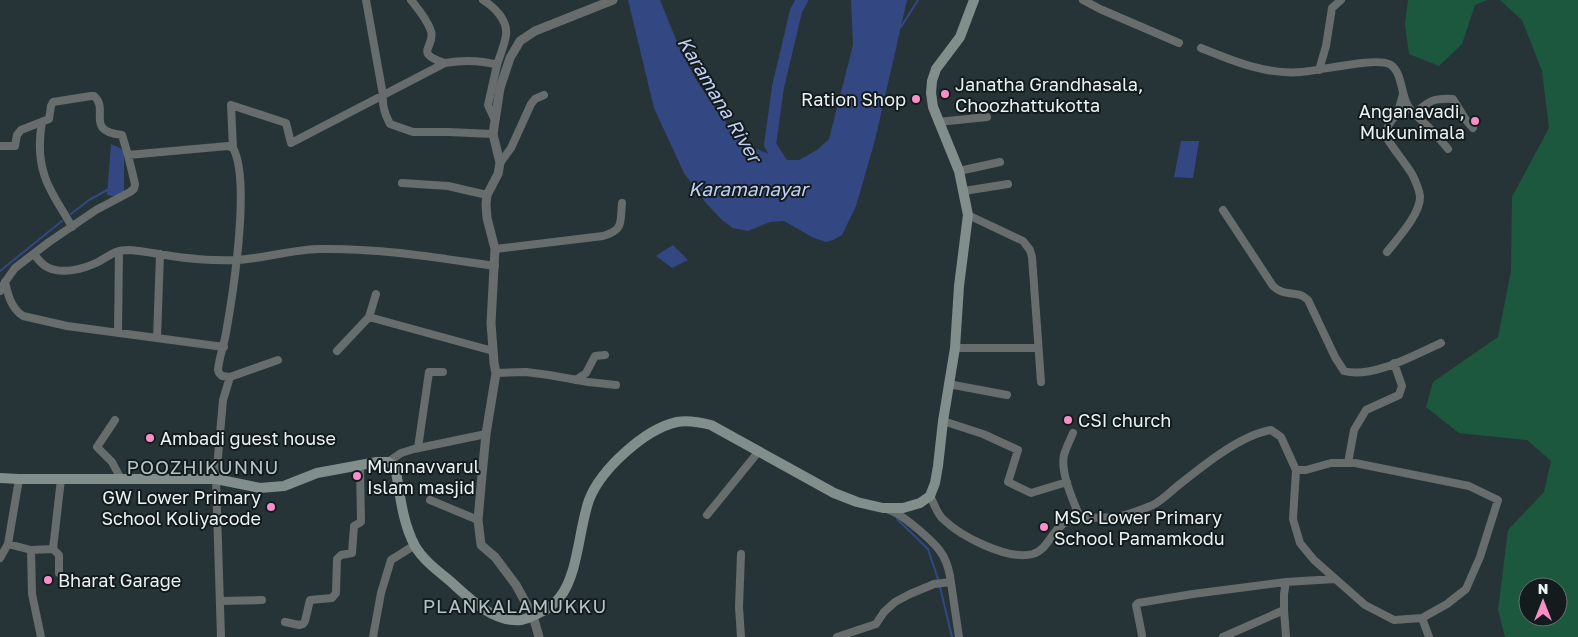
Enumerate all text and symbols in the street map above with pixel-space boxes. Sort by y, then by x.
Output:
water label: Karamana River [673,32,768,168]
place label: Janatha Grandhasala, Choozhattukotta [955,73,1143,116]
place label: Ration Shop [801,88,906,110]
marker: Janatha Grandhasala, Choozhattukotta [939,88,951,100]
marker: Ration Shop [910,93,922,105]
place label: Anganavadi, Mukunimala [1359,100,1465,143]
marker: Anganavadi, Mukunimala [1469,115,1481,127]
water label: Karamanayar [688,177,810,200]
place label: CSI church [1078,409,1171,431]
marker: CSI church [1062,414,1074,426]
place label: Ambadi guest house [160,427,336,449]
marker: Ambadi guest house [144,432,156,444]
district label: POOZHIKUNNU [127,455,279,478]
place label: Munnavvarul Islam masjid [367,455,480,498]
marker: Munnavvarul Islam masjid [351,470,363,482]
place label: GW Lower Primary School Koliyacode [101,486,261,529]
marker: GW Lower Primary School Koliyacode [265,501,277,513]
place label: MSC Lower Primary School Pamamkodu [1054,506,1225,549]
marker: MSC Lower Primary School Pamamkodu [1038,521,1050,533]
place label: Bharat Garage [58,569,181,591]
marker: Bharat Garage [42,574,54,586]
north arrow [1518,577,1568,627]
text: N [1538,580,1548,597]
district label: PLANKALAMUKKU [423,594,607,617]

